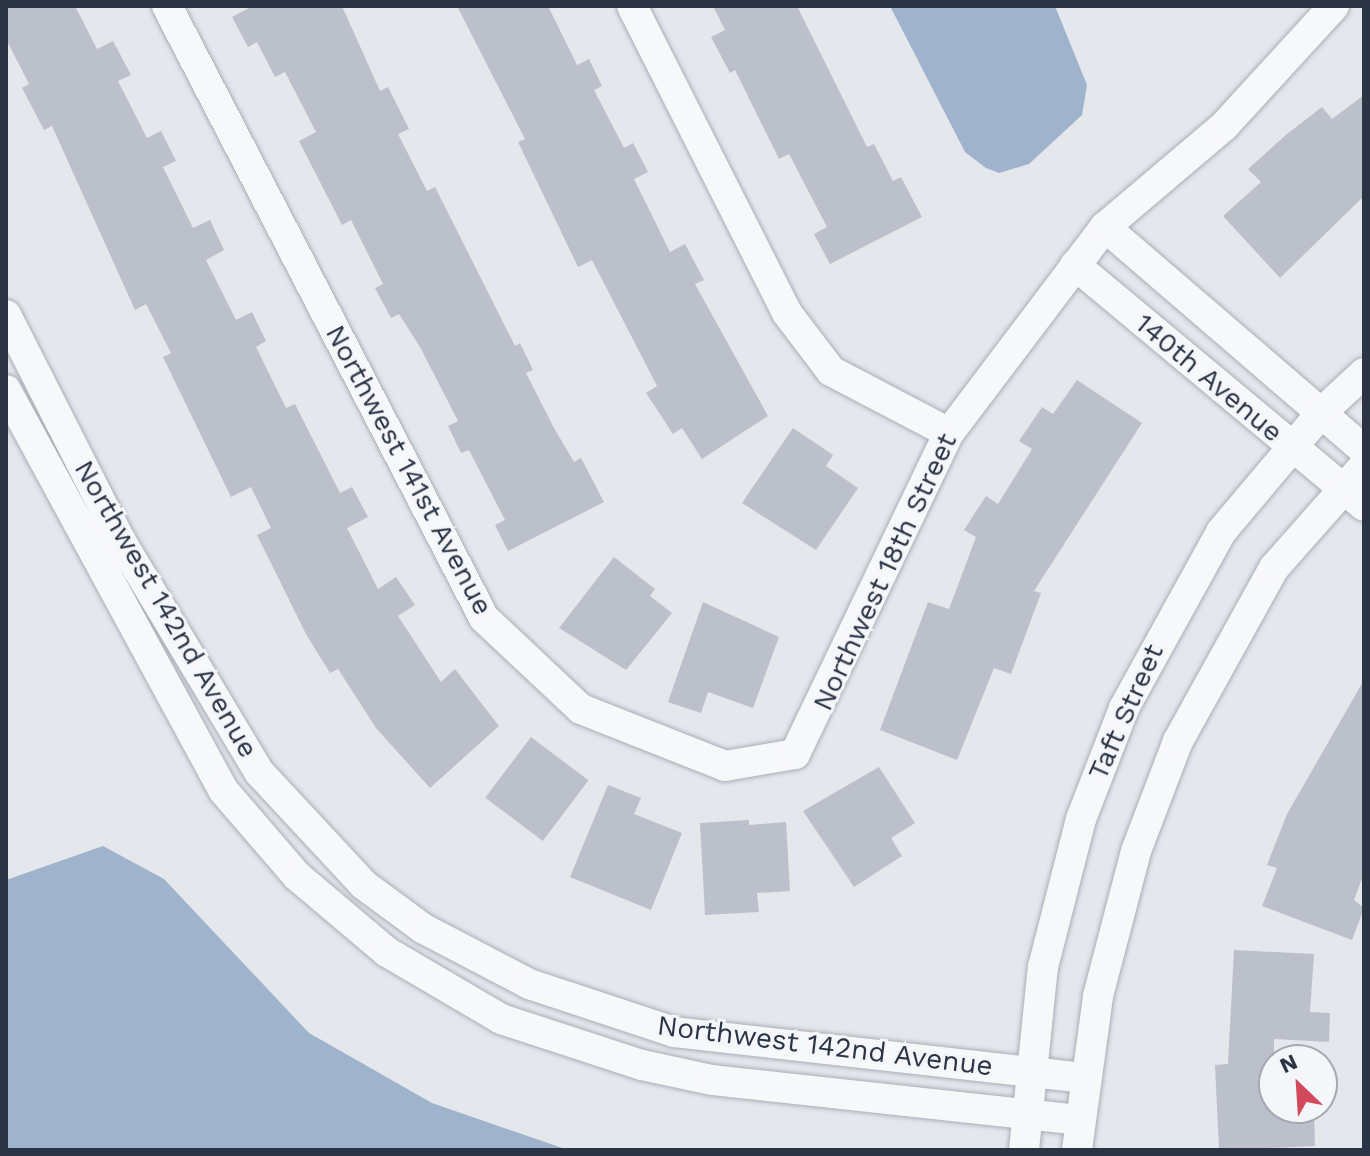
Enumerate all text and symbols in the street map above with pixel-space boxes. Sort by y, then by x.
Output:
street label: 140th Avenue [1128,306,1290,450]
street label: Northwest 141st Avenue [318,319,500,621]
street label: Northwest 18th Street [806,428,964,716]
street label: Northwest 142nd Avenue [67,454,265,764]
street label: Taft Street [1081,639,1171,785]
street label: Northwest 142nd Avenue [654,1009,996,1083]
north arrow [1258,1044,1338,1124]
text: N [1276,1049,1301,1078]

